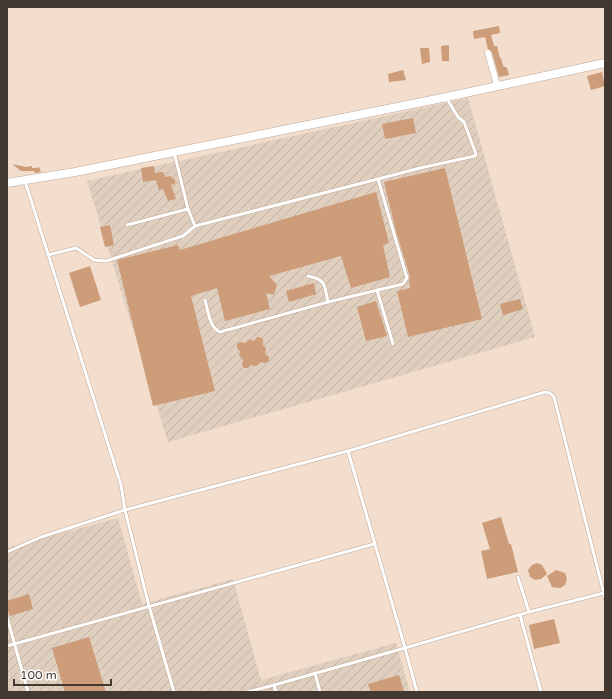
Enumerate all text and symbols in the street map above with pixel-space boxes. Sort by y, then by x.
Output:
scale bar [14,661,111,687]
text: 100 m [20,668,57,682]

